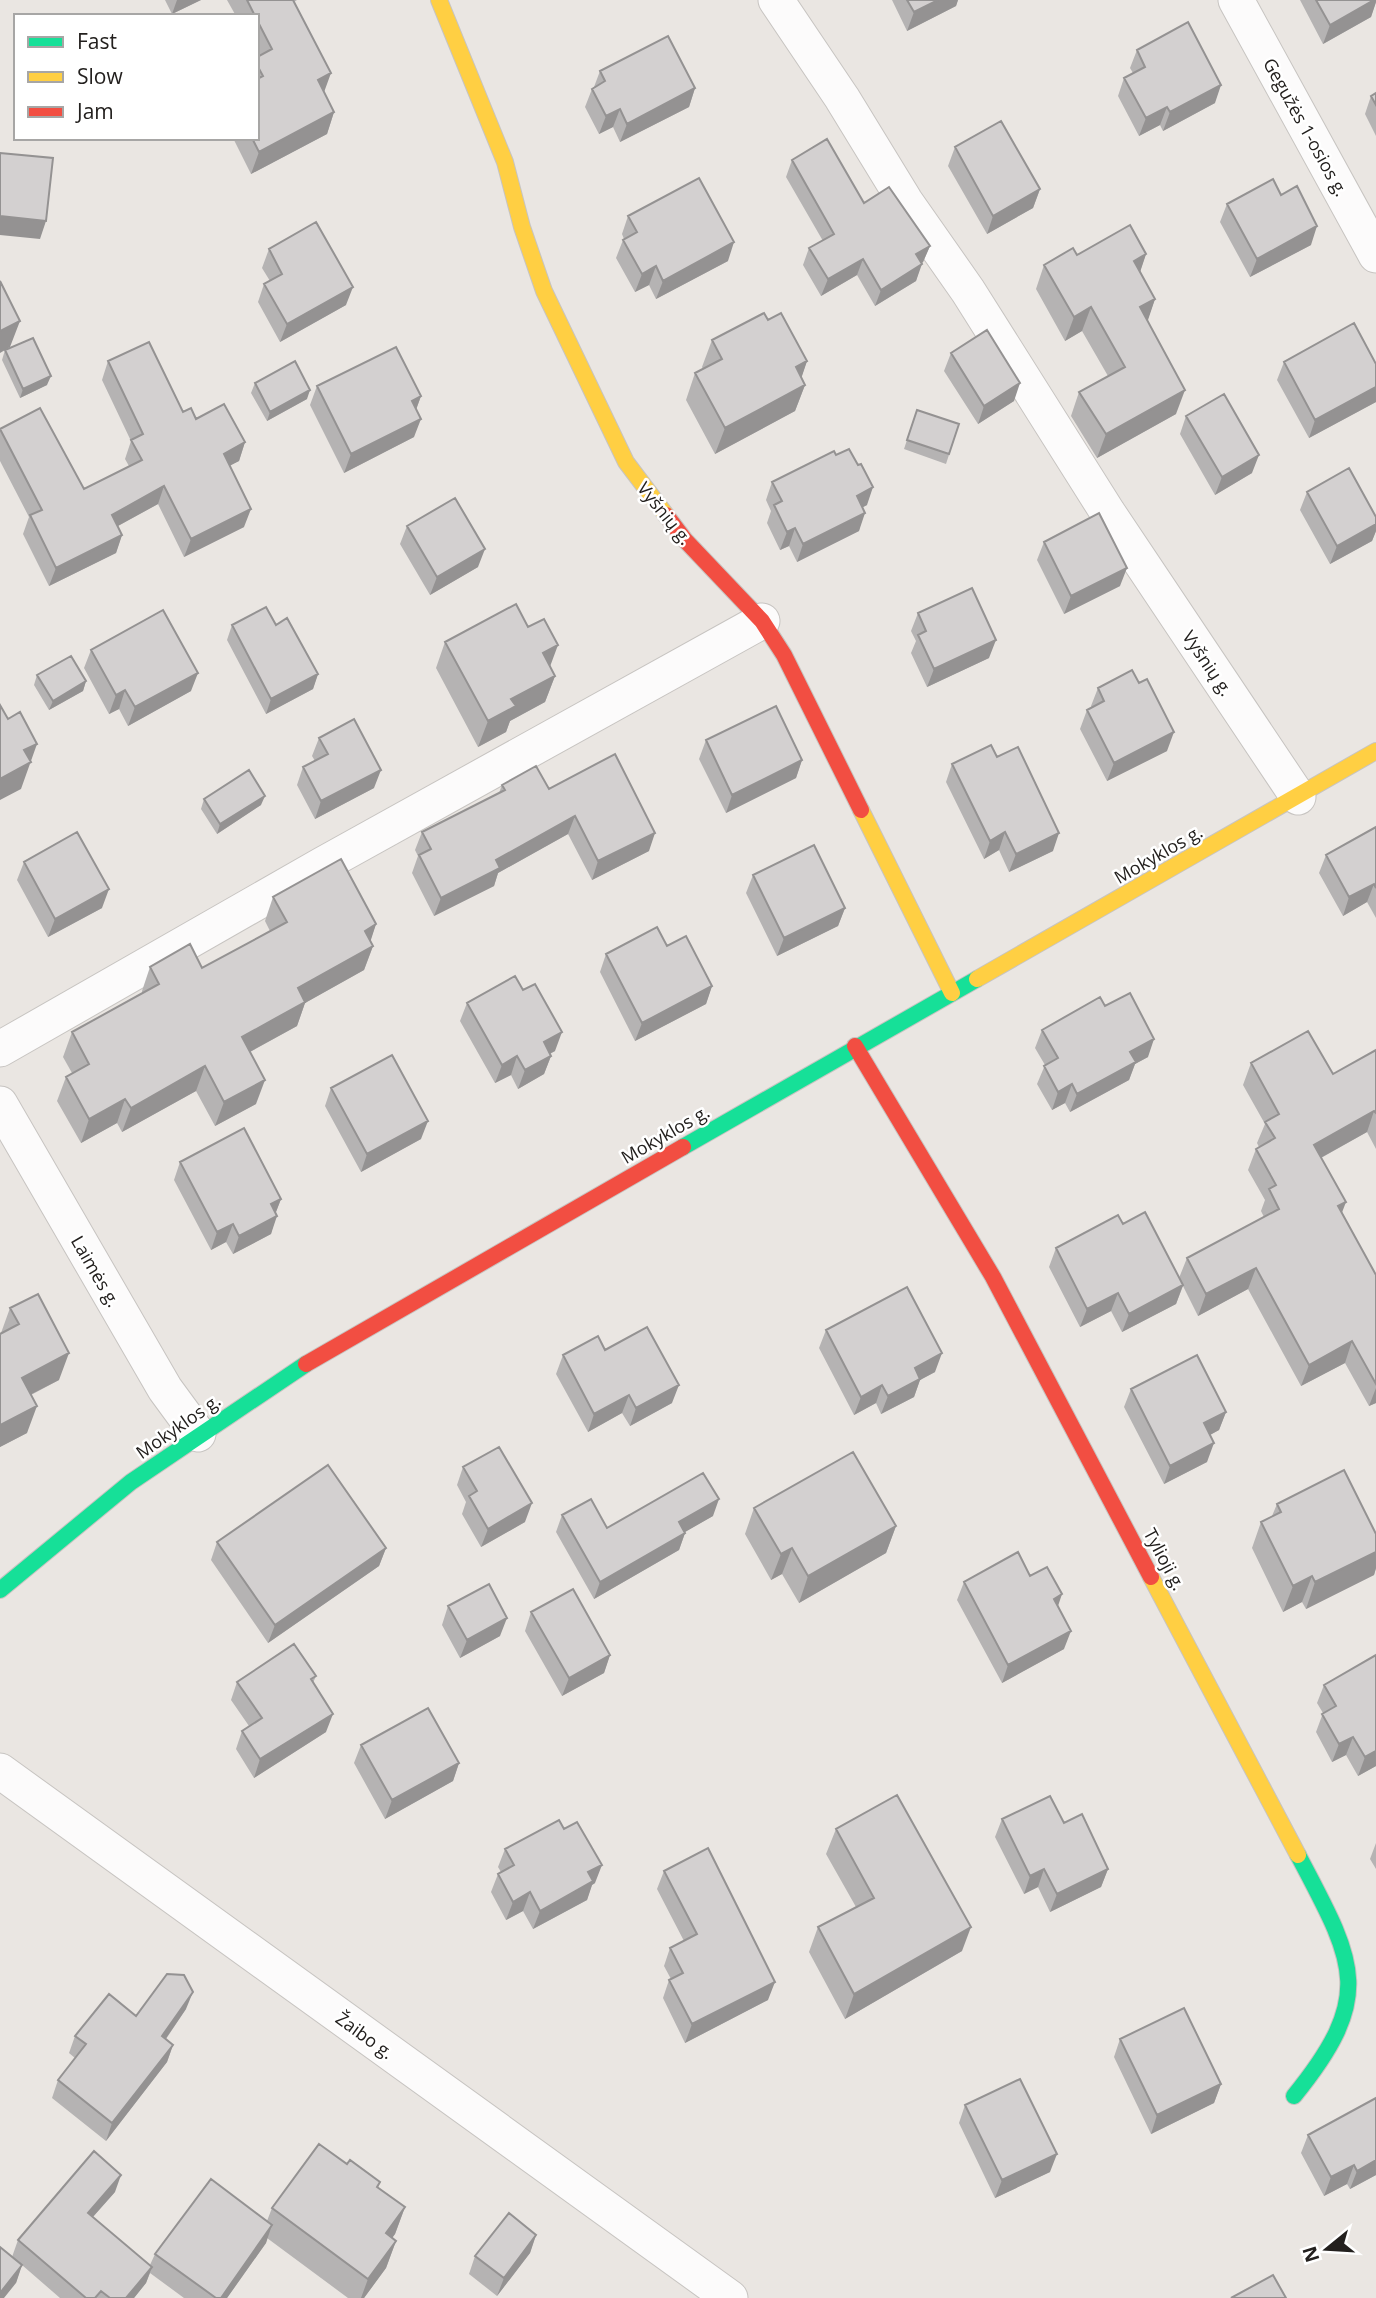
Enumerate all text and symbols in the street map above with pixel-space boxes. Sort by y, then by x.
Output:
legend [14,14,259,140]
text: Fast [77,27,117,55]
street label: Gegužės 1-osios g. [1258,54,1354,200]
text: Slow [77,62,123,90]
text: Jam [75,97,114,125]
street label: Vyšnių g. [632,477,698,549]
street label: Vyšnių g. [1177,626,1239,700]
street label: Mokyklos g. [1110,819,1206,889]
street label: Mokyklos g. [617,1099,713,1169]
street label: Laimės g. [66,1231,126,1311]
street label: Mokyklos g. [131,1388,225,1464]
street label: Tylioji g. [1139,1524,1191,1594]
street label: Žaibo g. [331,2006,399,2064]
north arrow [1292,2214,1362,2284]
text: N [1296,2243,1326,2266]

